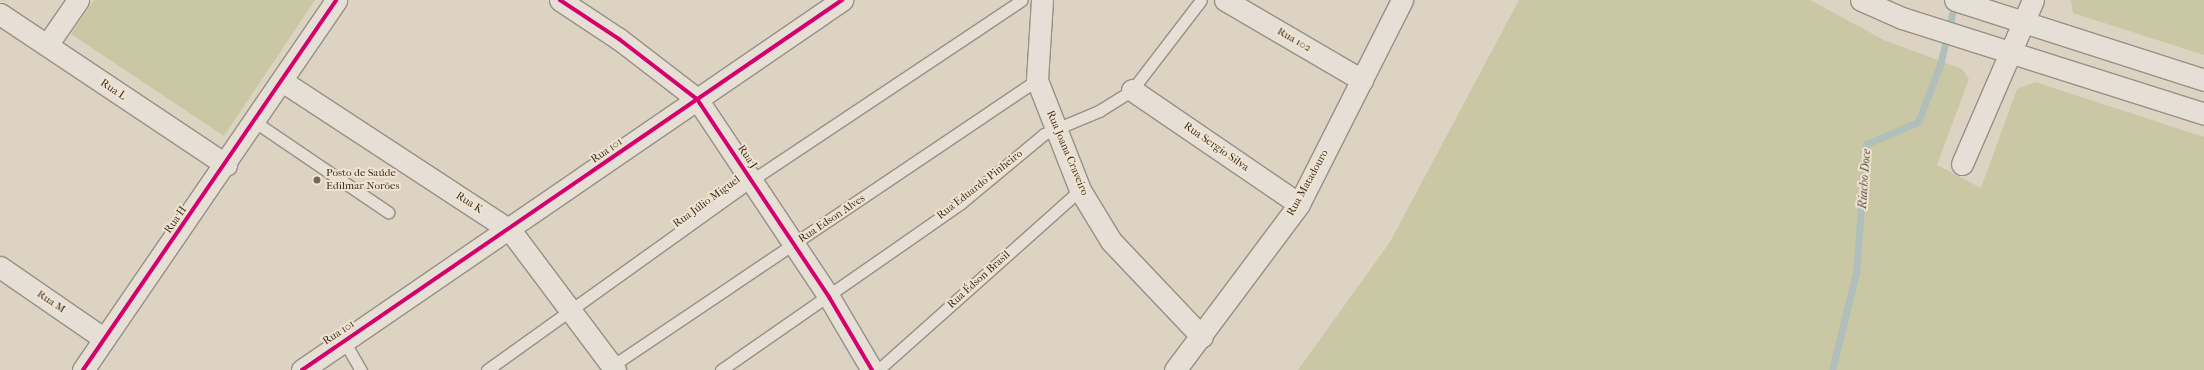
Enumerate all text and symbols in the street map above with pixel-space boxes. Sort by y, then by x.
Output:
street label: Rua 102 [1275,25,1313,55]
street label: Rua L [98,77,128,103]
street label: Rua Joana Craveiro [1043,109,1091,197]
street label: Rua Sergio Silva [1181,120,1251,174]
street label: Rua 101 [589,135,625,167]
street label: Rua J [734,143,760,171]
street label: Rua Eduardo Pinheiro [934,147,1026,223]
street label: Rua Matadouro [1284,148,1332,218]
water label: Riacho Doce [1856,149,1874,209]
place label: Posto de Saúde Edilmar Norões [326,167,400,193]
street label: Rua Júlio Miguel [671,173,743,231]
marker: Posto de Saúde Edilmar Norões [311,174,323,186]
street label: Rua K [453,189,485,217]
street label: Rua Edson Alves [796,192,868,246]
street label: Rua H [162,204,190,236]
street label: Rua Édson Brasil [945,248,1013,312]
street label: Rua M [34,288,68,316]
street label: Rua 101 [321,318,357,348]

